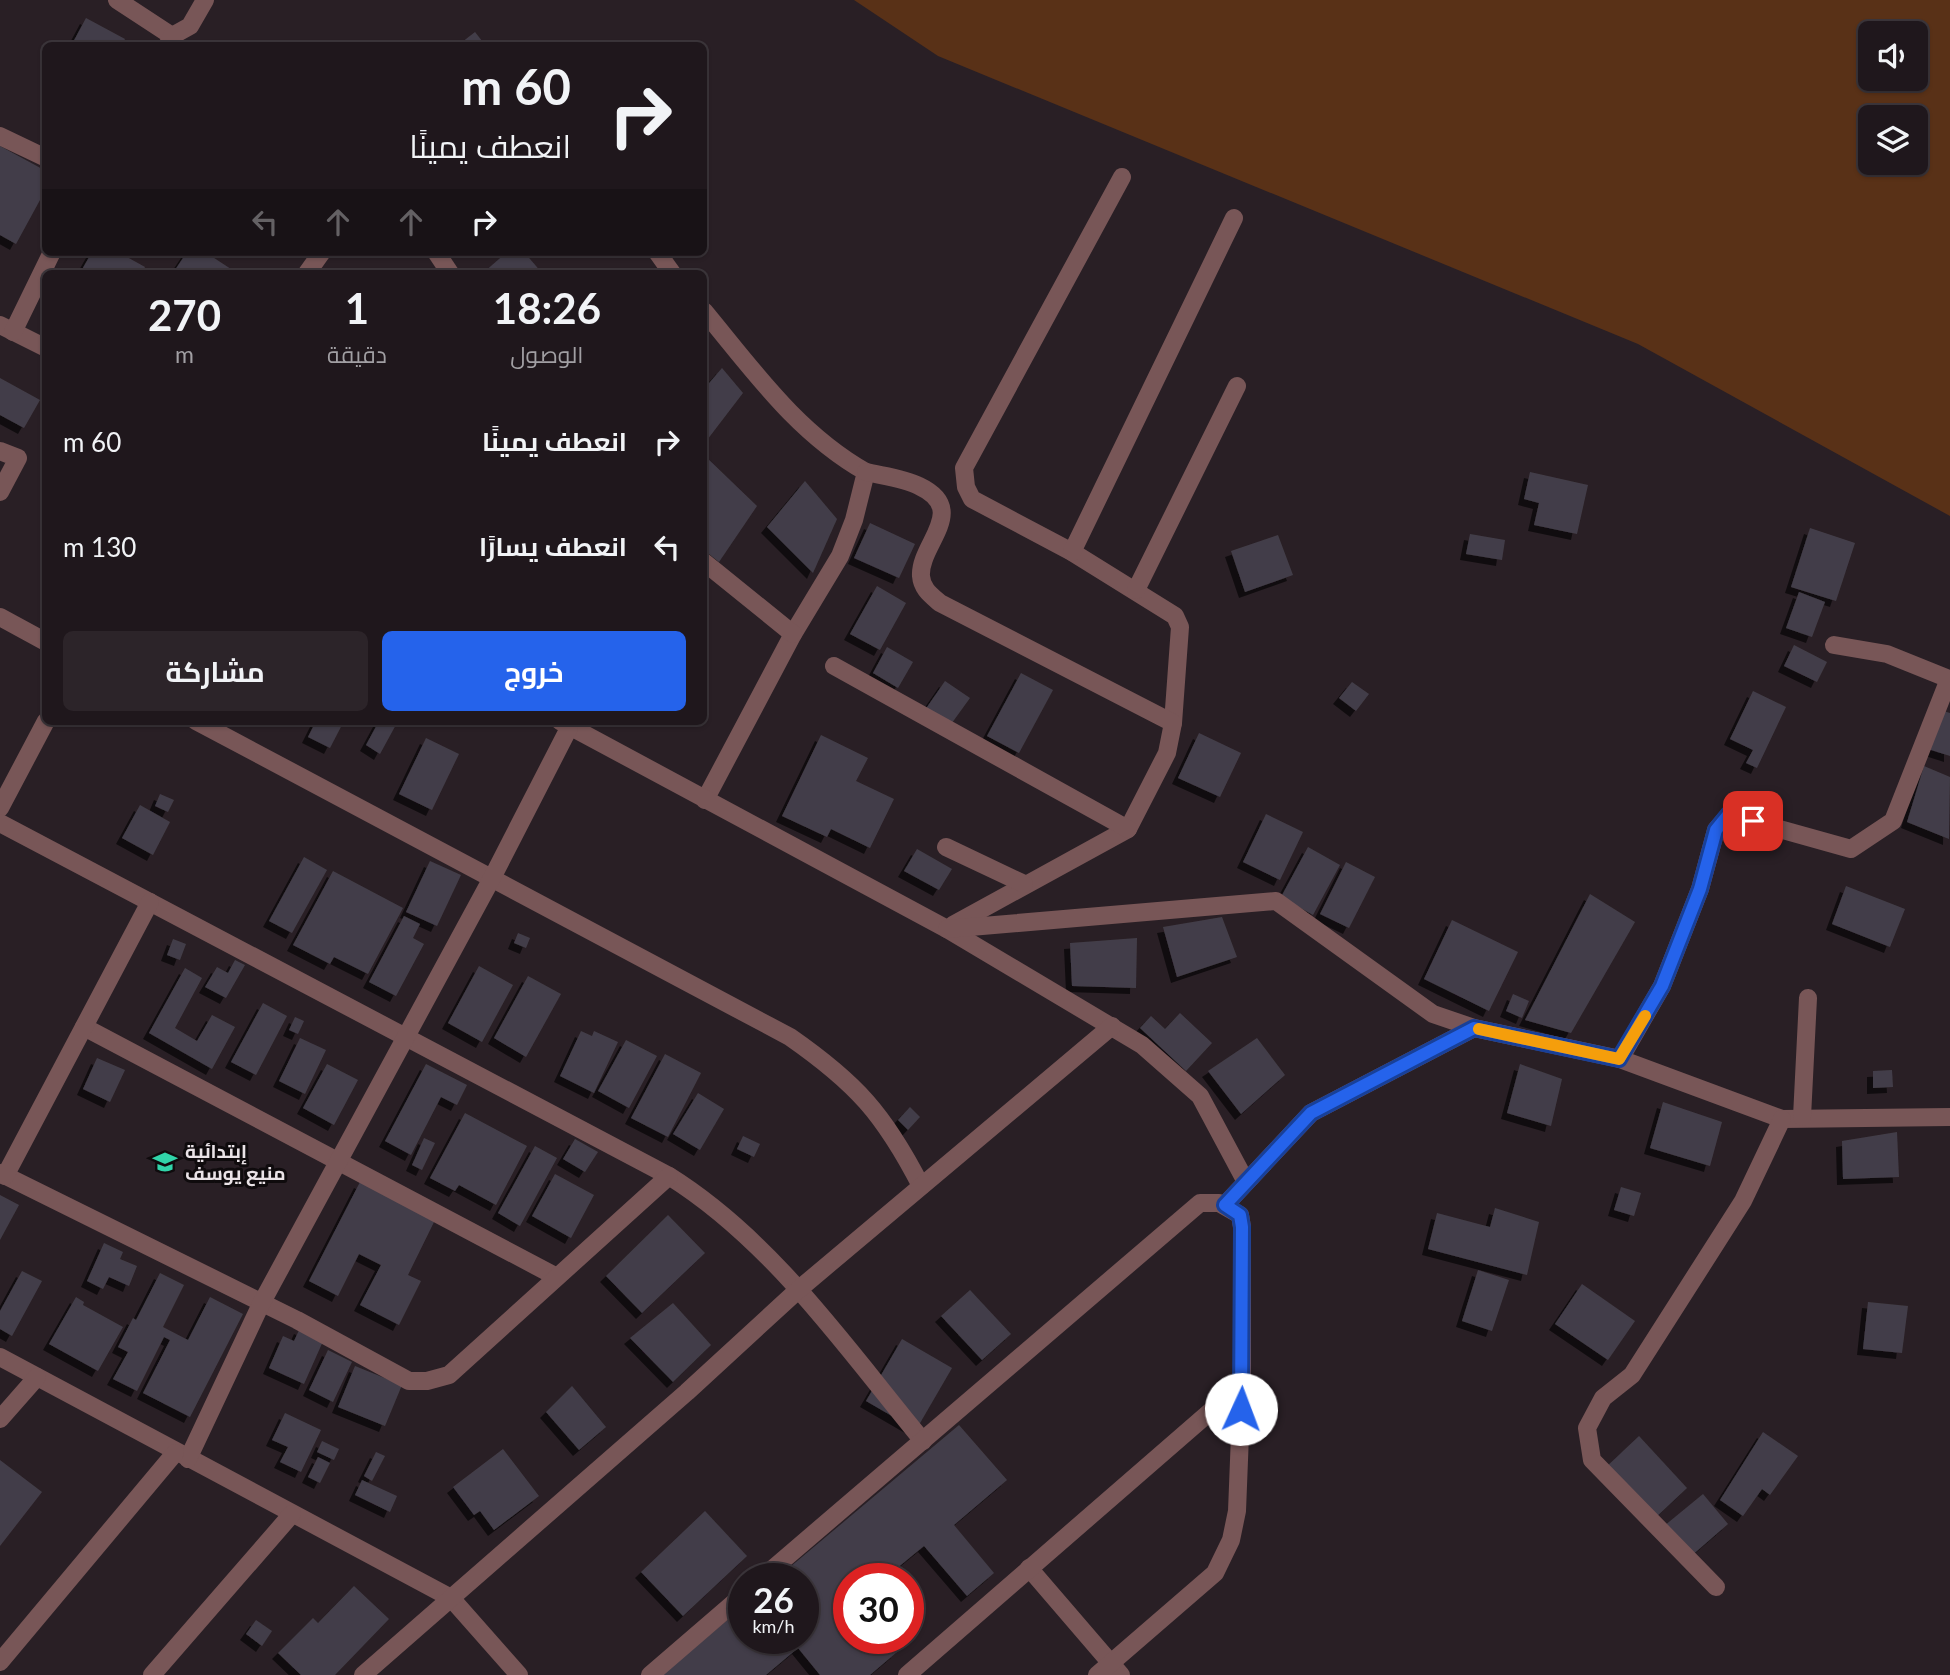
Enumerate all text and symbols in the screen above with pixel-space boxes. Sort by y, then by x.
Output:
map controls [1858,21,1928,175]
button: sound [1858,21,1928,91]
text: 60 m [461,57,571,115]
icon: right [595,70,686,161]
button: layers [1858,105,1928,175]
text: انعطف يمينًا [409,126,571,165]
icon: left [246,203,284,241]
icon: ahead [319,203,357,241]
icon: ahead [392,203,430,241]
icon: right [465,203,503,241]
text: 1 [345,283,369,333]
text: 18:26 [493,283,601,333]
text: 270 [148,290,221,340]
text: m [175,340,194,368]
text: دقيقة [327,340,387,368]
text: الوصول [510,340,584,368]
icon: right [648,423,686,461]
text: انعطف يمينًا [482,425,627,457]
text: 60 m [63,426,121,458]
icon: left [648,528,686,566]
text: انعطف يسارًا [479,530,627,562]
text: 130 m [63,531,136,563]
button: مشاركة [63,631,368,711]
button: خروج [382,631,686,711]
pin [1723,791,1783,851]
icon: arrive [1734,802,1772,840]
place label: إبتدائية منيع يوسف [185,1139,286,1187]
school or university icon: إبتدائية منيع يوسف [151,1148,179,1176]
position arrow [1204,1372,1278,1446]
speed limit sign: 30 [833,1563,924,1654]
text: 26 [753,1578,794,1620]
text: km/h [752,1615,795,1637]

